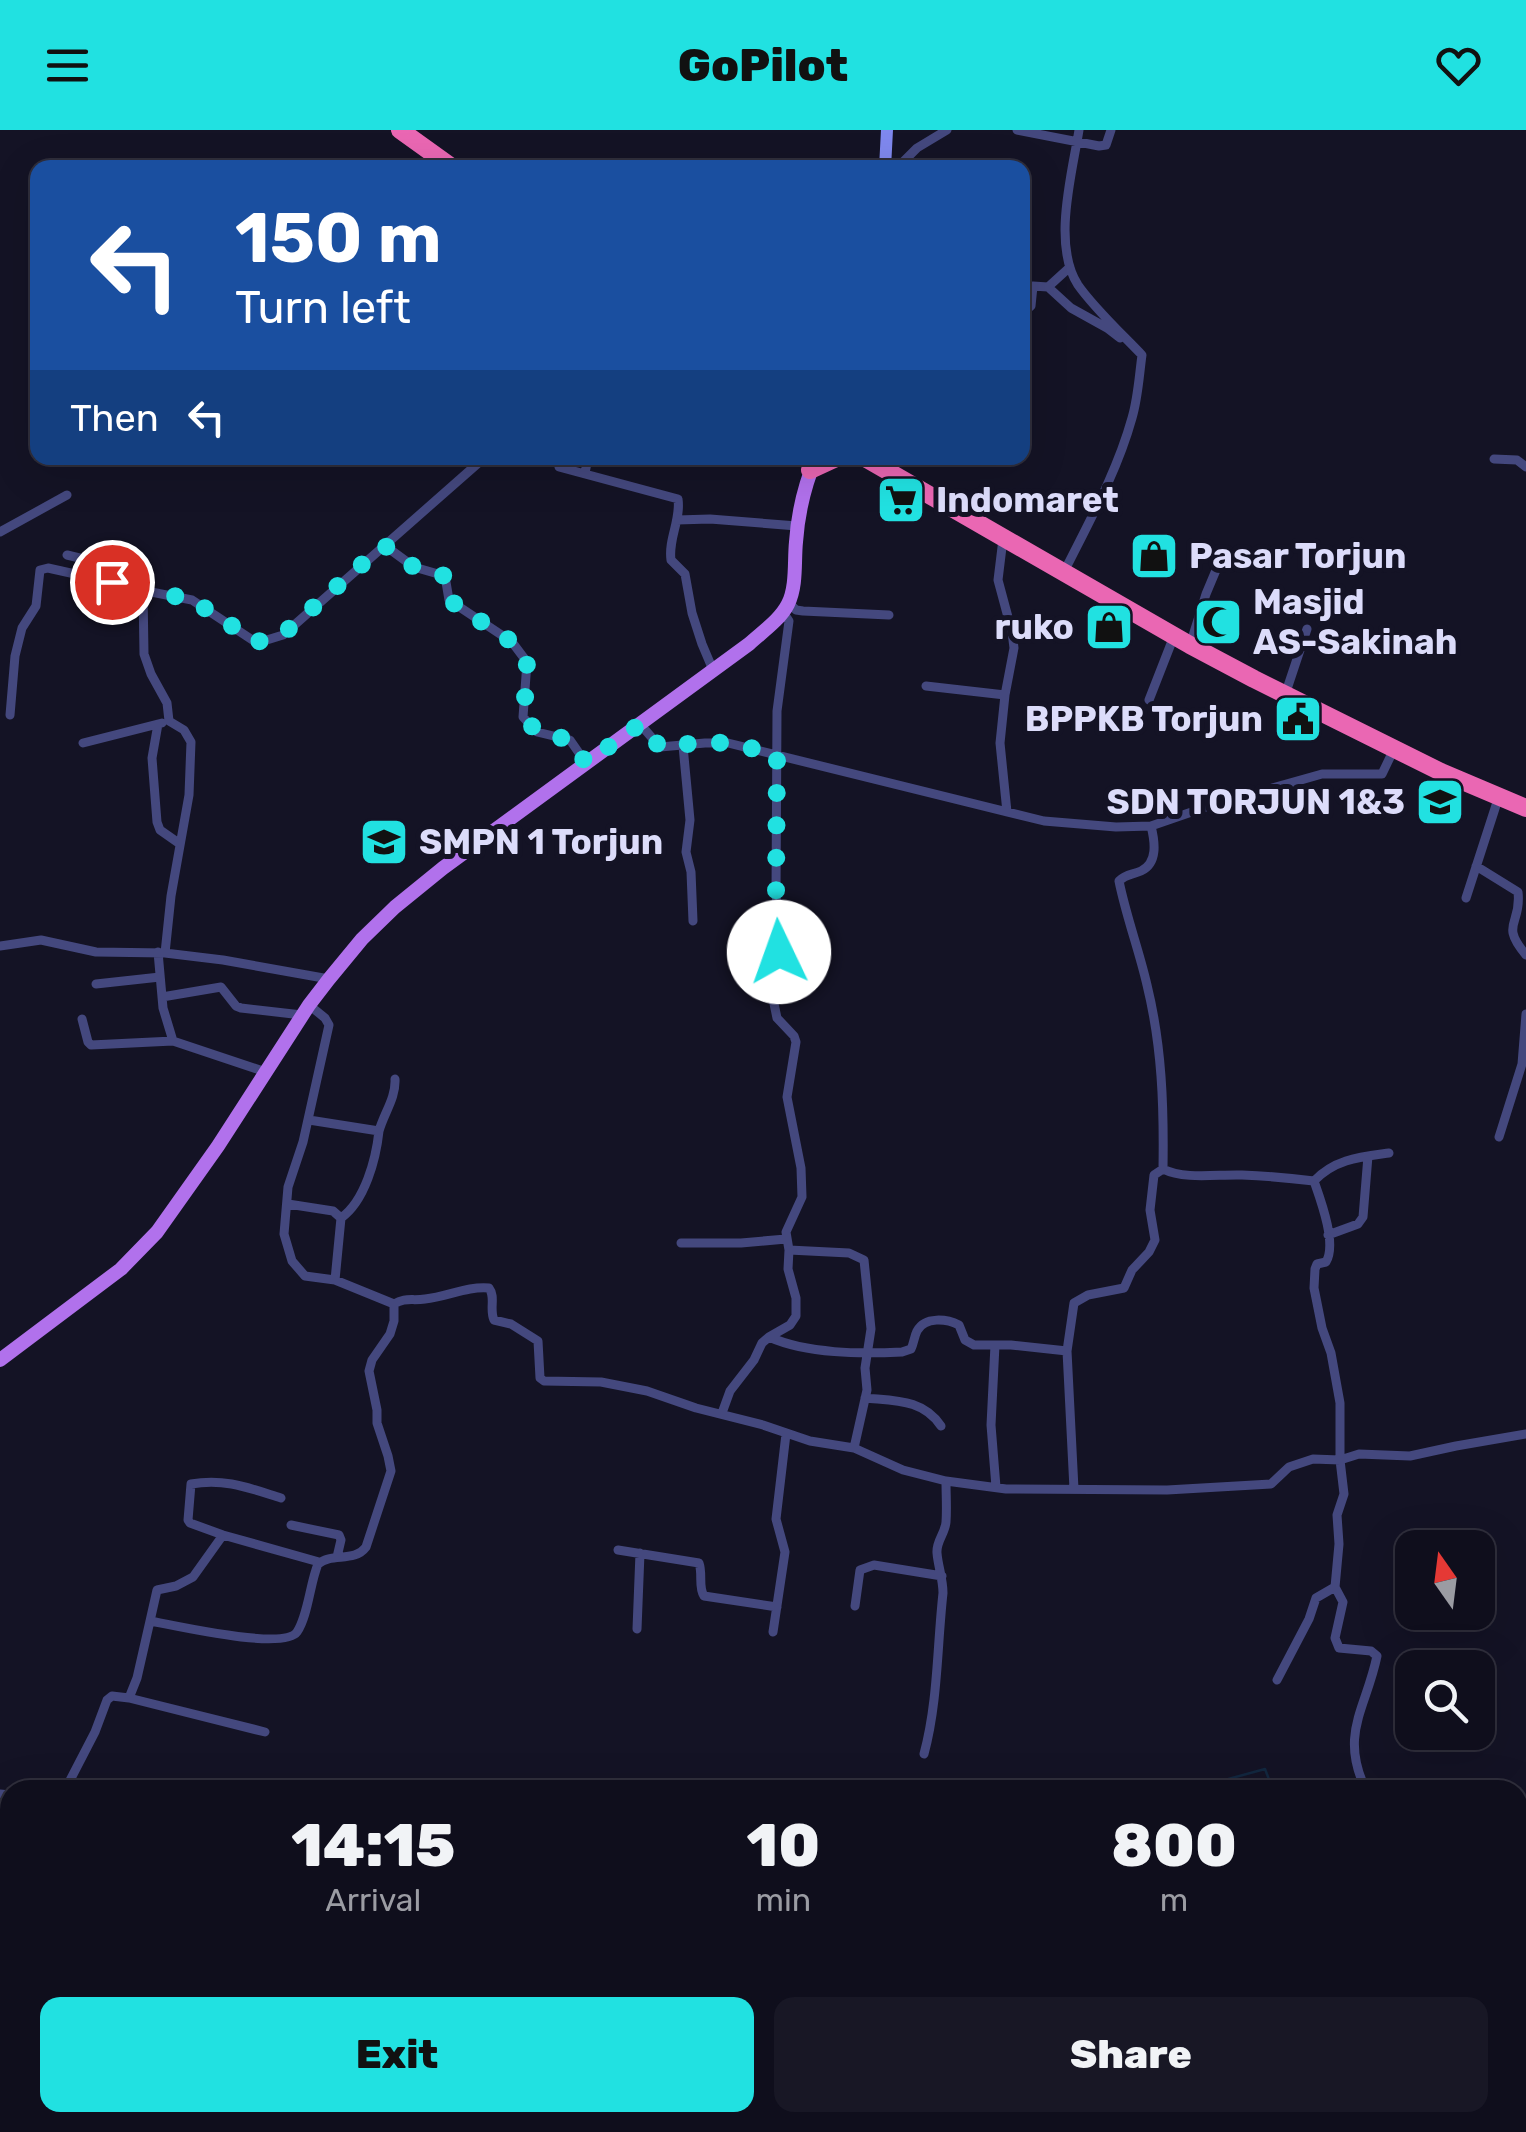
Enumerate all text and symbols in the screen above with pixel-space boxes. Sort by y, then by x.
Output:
icon: menu [40,38,95,93]
icon: heart [1431,38,1486,93]
text: GoPilot [678,39,848,92]
text: 150 m [235,197,442,280]
icon: left [70,200,200,330]
text: Turn left [235,281,411,334]
icon: left [179,390,234,445]
text: Then [70,395,159,441]
supermarket icon: Indomaret [875,474,927,526]
place label: Indomaret [936,479,1119,521]
shop icon: Pasar Torjun [1128,530,1180,582]
place label: Pasar Torjun [1189,535,1407,577]
pin [70,540,155,625]
icon: arrive [85,555,140,610]
place label: Masjid AS-Sakinah [1253,581,1457,663]
mosque icon: Masjid AS-Sakinah [1192,596,1244,648]
shop icon: ruko [1083,601,1135,653]
place label: ruko [995,606,1074,648]
public building icon: BPPKB Torjun [1272,693,1324,745]
place label: BPPKB Torjun [1025,698,1263,740]
school or university icon: SDN TORJUN 1&3 [1414,776,1466,828]
place label: SDN TORJUN 1&3 [1106,781,1405,823]
school or university icon: SMPN 1 Torjun [358,816,410,868]
place label: SMPN 1 Torjun [419,821,663,863]
position arrow [727,900,831,1004]
north arrow [1395,1530,1495,1630]
map controls [1395,1530,1495,1750]
button: search [1395,1650,1495,1750]
text: 14:15 [291,1810,455,1881]
text: 10 [747,1810,820,1881]
text: 800 [1111,1810,1237,1881]
text: Arrival [325,1881,421,1919]
text: min [756,1881,811,1919]
text: m [1160,1881,1188,1919]
button: Exit [40,1997,754,2112]
button: Share [774,1997,1488,2112]

